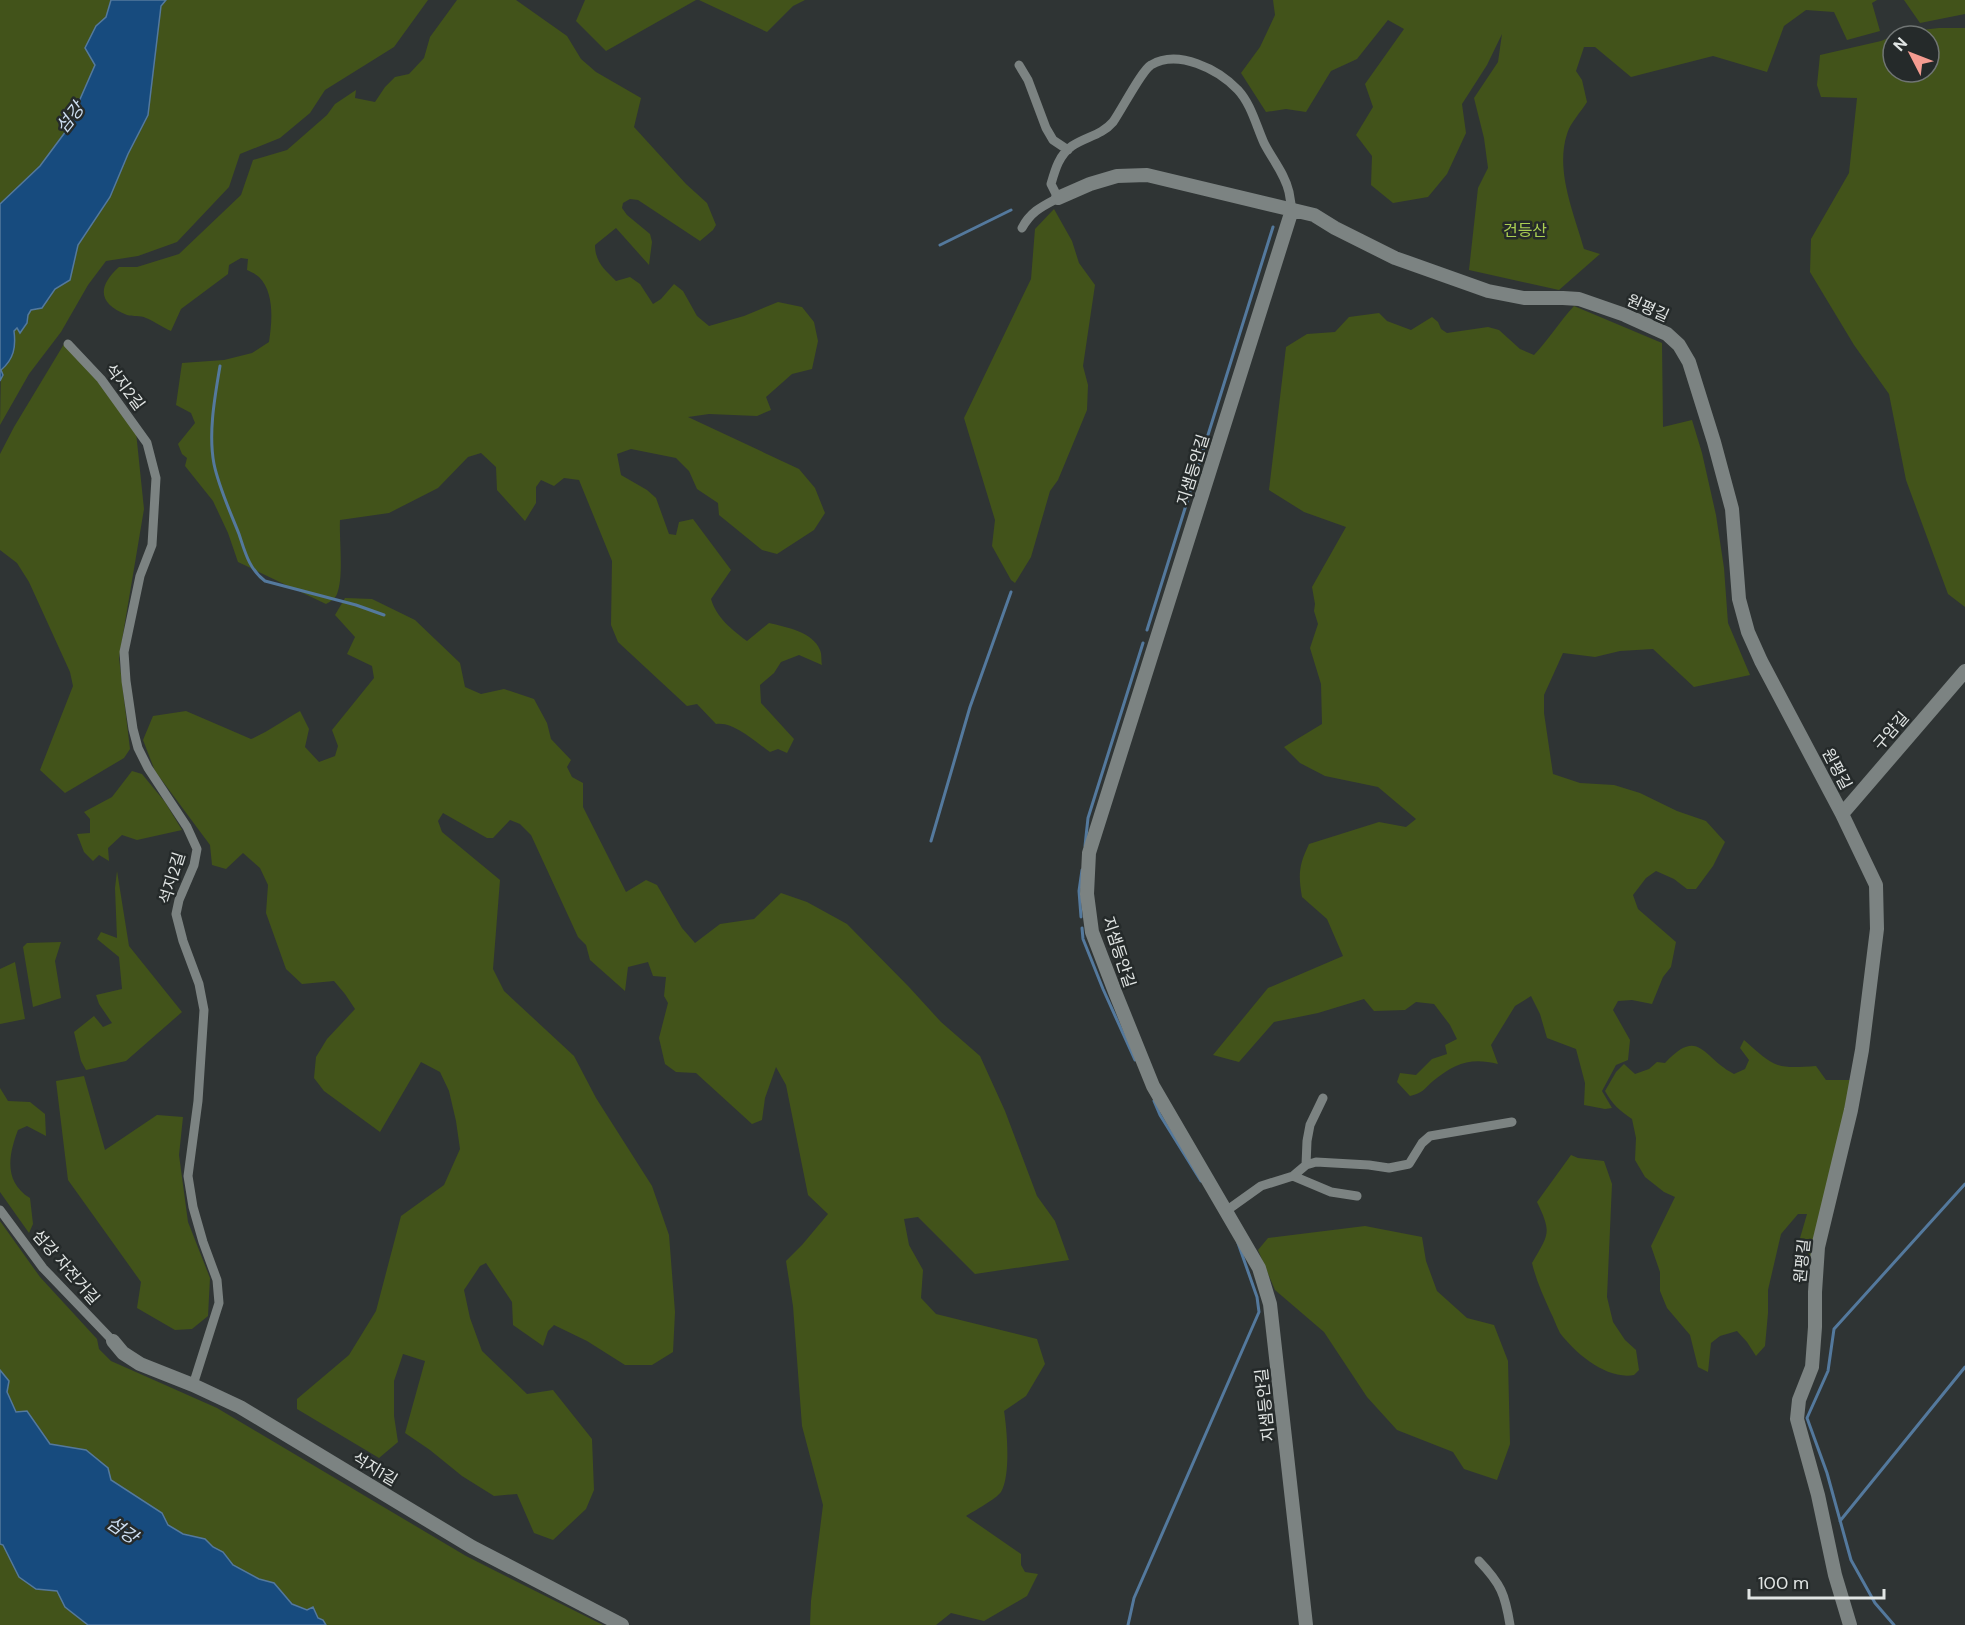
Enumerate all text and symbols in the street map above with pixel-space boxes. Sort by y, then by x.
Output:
north arrow [1881,24,1941,84]
text: N [1889,33,1912,56]
water label: 섬강 [50,96,91,138]
park label: 건등산 [1503,220,1547,241]
street label: 원평길 [1624,289,1672,327]
street label: 석지2길 [101,359,149,415]
street label: 지샘등안길 [1172,432,1214,508]
street label: 구암길 [1869,707,1913,755]
street label: 원평길 [1817,745,1857,793]
street label: 석지2길 [154,849,190,907]
street label: 지샘등안길 [1098,914,1140,990]
street label: 섬강 자전거길 [28,1225,104,1309]
street label: 원평길 [1789,1238,1815,1284]
street label: 지샘등안길 [1251,1367,1279,1443]
street label: 석지1길 [349,1447,401,1491]
water label: 섬강 [102,1511,144,1551]
scale bar [1749,1562,1884,1600]
text: 100 m [1758,1571,1809,1595]

